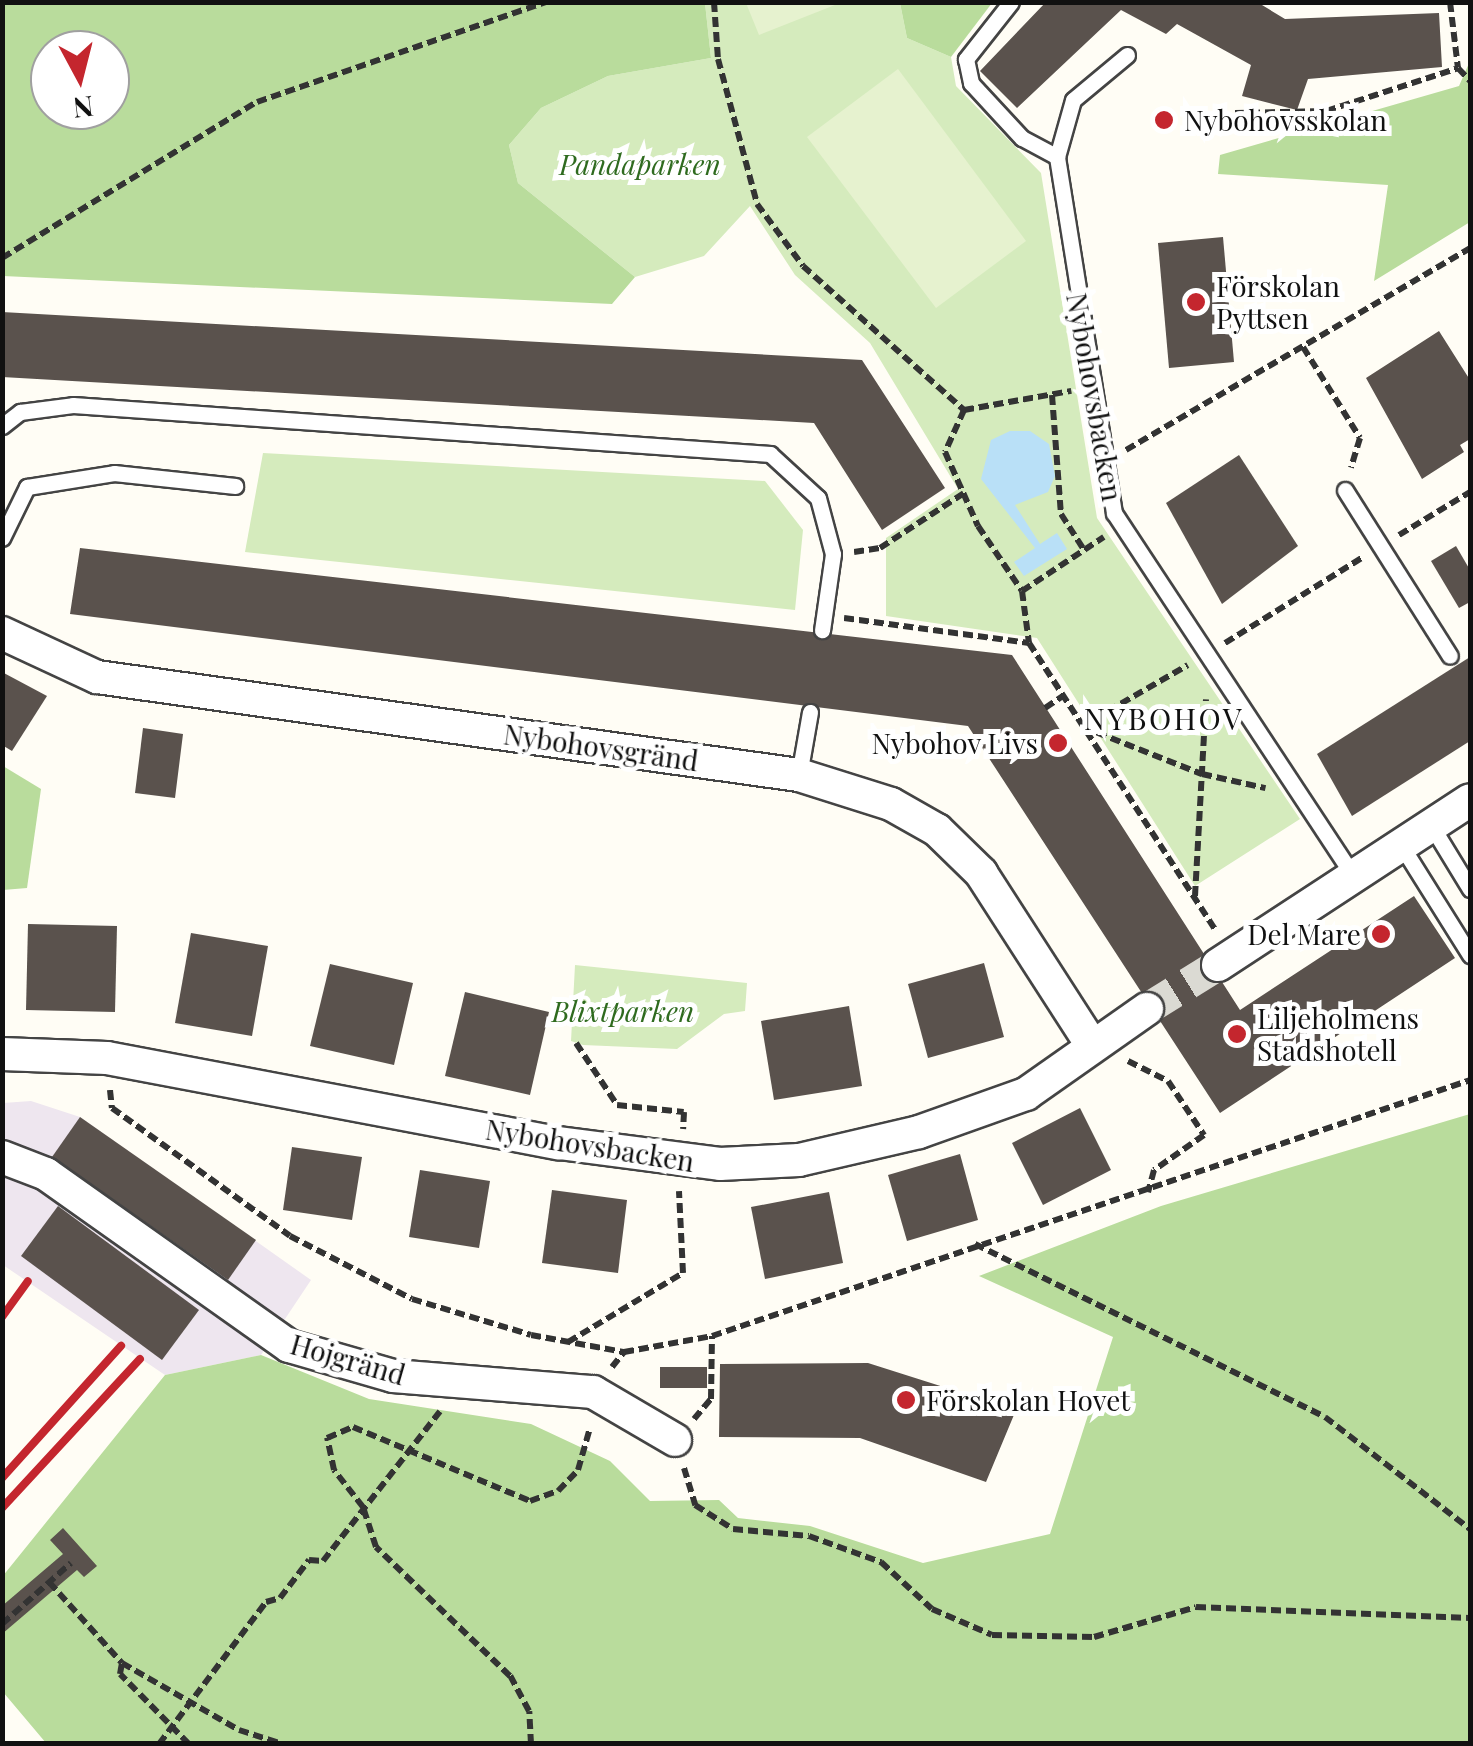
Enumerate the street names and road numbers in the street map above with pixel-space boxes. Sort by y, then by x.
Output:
street label: Nybohovsbacken [1060,290,1130,504]
street label: Nybohovsgränd [502,717,700,777]
street label: Nybohovsbacken [483,1112,697,1178]
street label: Hojgränd [287,1327,409,1391]

